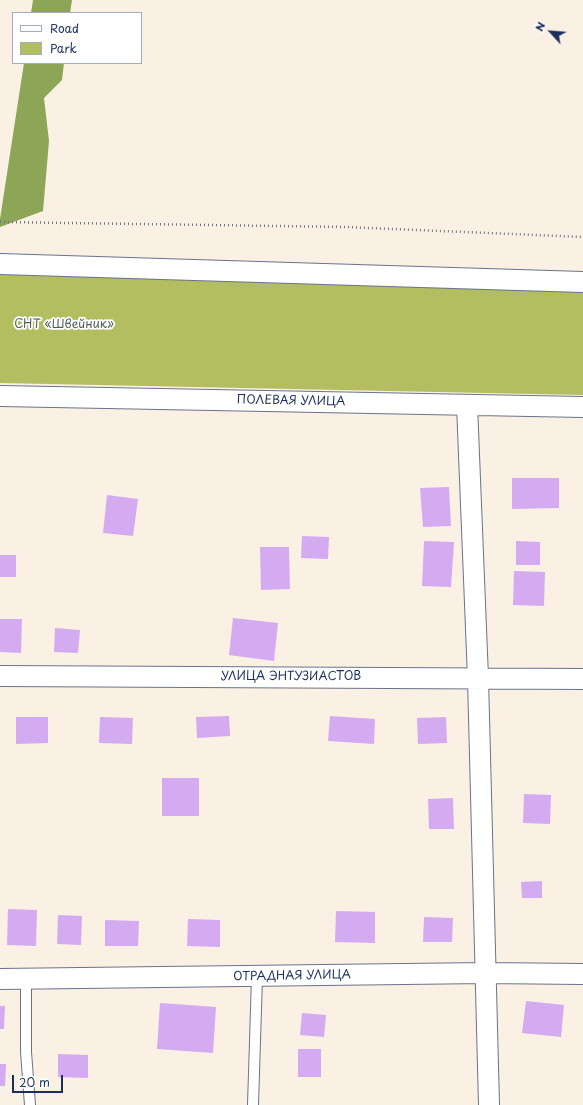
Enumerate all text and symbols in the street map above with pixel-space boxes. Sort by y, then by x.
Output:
legend [12,12,142,64]
north arrow [531,12,571,52]
text: Road [50,19,79,37]
text: N [530,19,549,34]
text: Park [50,39,77,57]
park label: СНТ «Швейник» [14,318,114,332]
street label: ПОЛЕВАЯ УЛИЦА [237,393,345,409]
street label: УЛИЦА ЭНТУЗИАСТОВ [221,670,361,684]
street label: ОТРАДНАЯ УЛИЦА [233,968,351,984]
scale bar [14,1067,65,1093]
text: 20 m [19,1073,50,1091]

